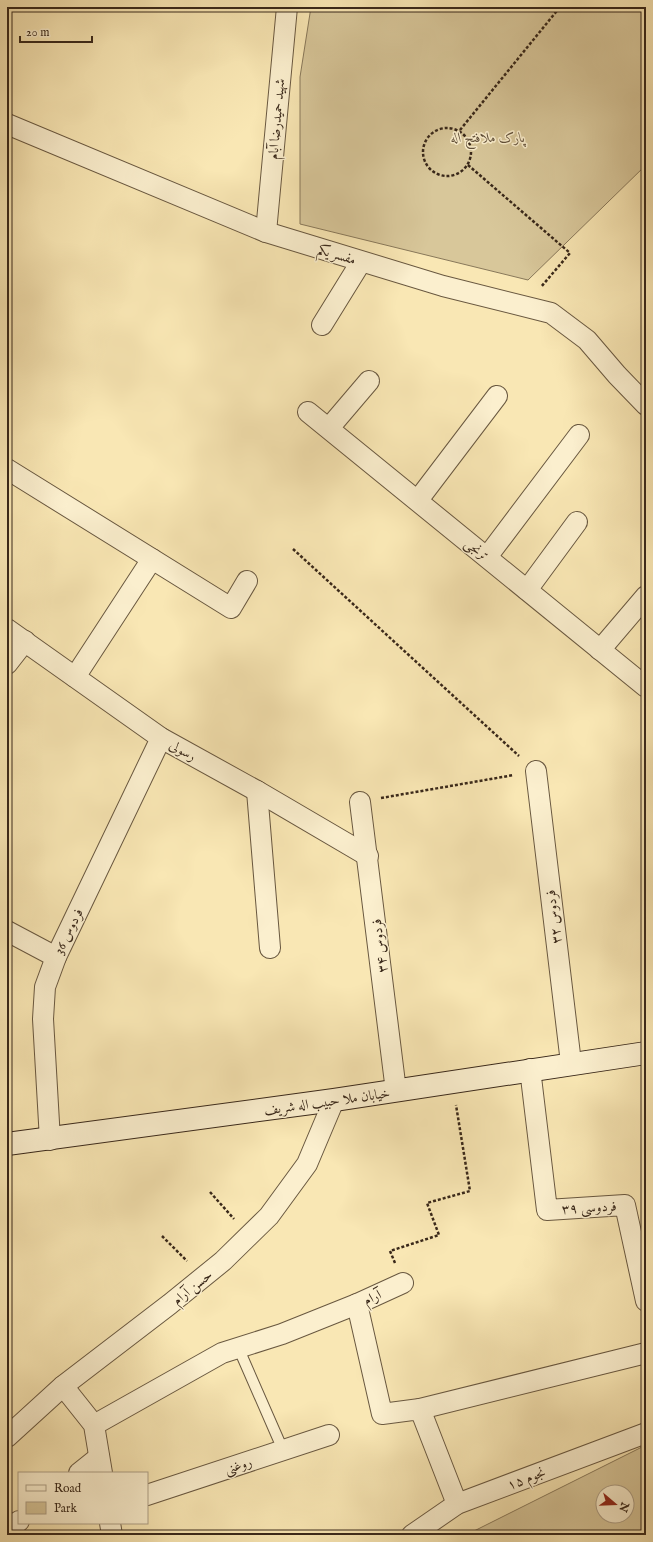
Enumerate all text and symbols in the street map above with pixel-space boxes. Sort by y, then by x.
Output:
scale bar [20,18,92,44]
text: 20 m [26,25,49,40]
street label: شهید حمیدرضا آبام [264,78,293,161]
park label: پارک ملافتح اله [451,129,527,150]
street label: مفسر یکم [314,241,358,273]
street label: ترنجی [461,535,492,565]
street label: رسولی [166,736,199,766]
street label: فردوس ۳۲ [542,889,566,945]
street label: فردوس 36 [50,906,88,957]
street label: فردوس ۳۴ [368,918,392,974]
street label: خیابان ملا حبیب اله شریف [263,1084,391,1120]
street label: فردوسی ۳۹ [561,1198,617,1218]
street label: حسن آرام [169,1266,218,1312]
street label: آرام [360,1285,387,1313]
street label: روغنی [222,1453,254,1479]
street label: نجوم ۱۵ [505,1463,549,1497]
legend [18,1472,148,1524]
text: Road [54,1481,82,1496]
north arrow [595,1484,635,1524]
text: N [615,1499,632,1514]
text: Park [54,1501,77,1516]

